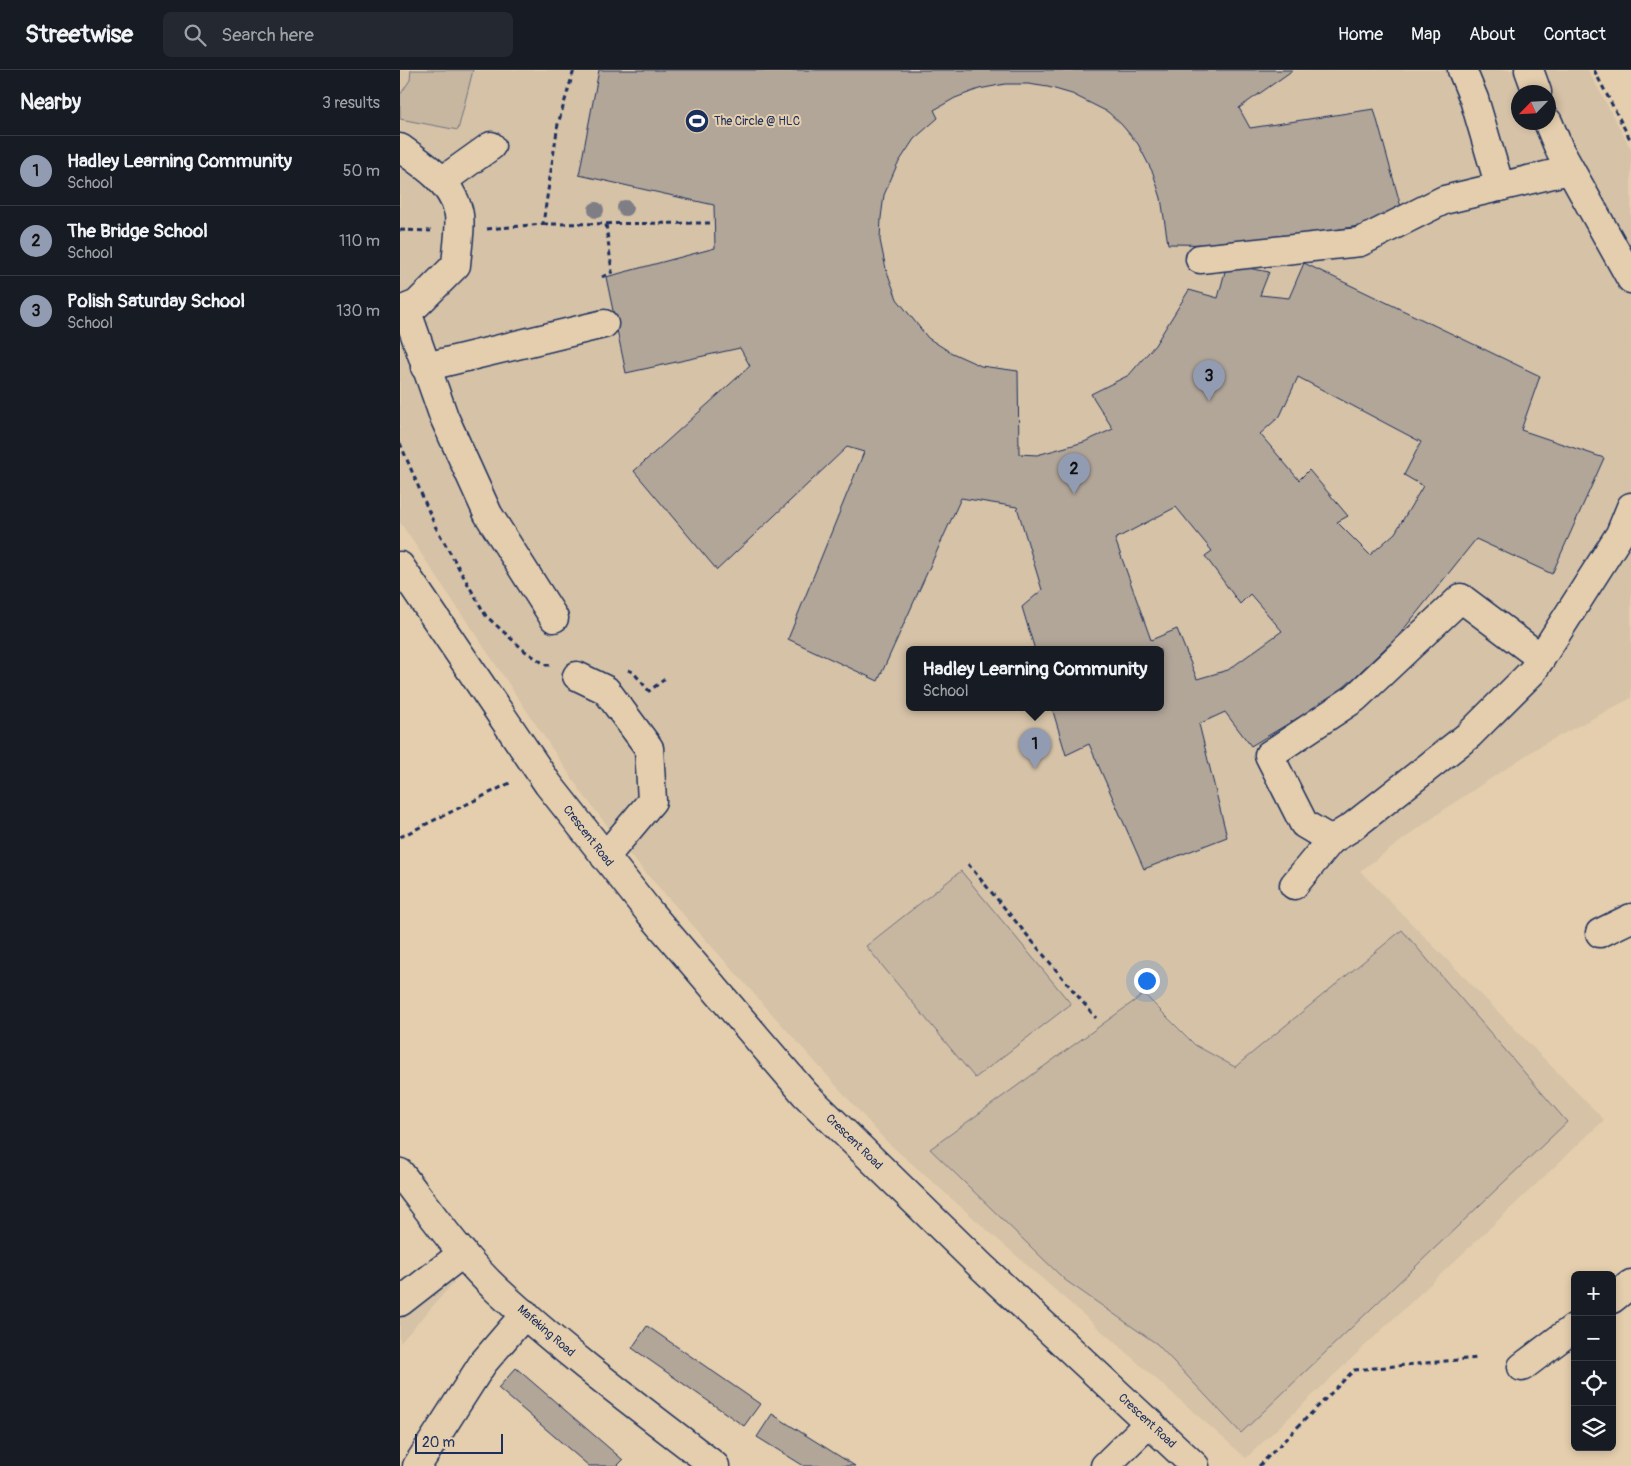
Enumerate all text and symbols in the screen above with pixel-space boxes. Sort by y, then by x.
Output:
search box [163,12,513,57]
text: Streetwise [25,20,133,49]
icon: search [181,21,209,49]
text: Search here [221,23,314,47]
text: Home [1338,23,1383,46]
text: Map [1411,23,1441,46]
text: About [1469,23,1515,46]
text: Contact [1543,23,1606,46]
north arrow [1511,85,1556,130]
text: Nearby [20,89,81,116]
text: 3 results [322,93,380,113]
sports icon: The Circle @ HLC [684,108,710,134]
place label: The Circle @ HLC [714,114,800,129]
text: Hadley Learning Community [67,149,292,173]
text: 1 [33,161,39,181]
text: 50 m [343,161,380,181]
text: School [67,173,113,193]
text: The Bridge School [67,219,208,243]
text: 2 [32,231,40,251]
text: 110 m [339,231,380,251]
text: School [67,243,113,263]
text: Polish Saturday School [67,289,245,313]
text: 3 [32,301,40,321]
text: 130 m [336,301,380,321]
text: School [67,313,113,333]
pin: 3 [1193,360,1225,401]
pin: 2 [1058,453,1090,494]
popup [906,646,1164,711]
text: Hadley Learning Community [923,657,1147,681]
text: School [923,681,968,701]
pin: 1 [1019,728,1051,769]
street label: Crescent Road [559,802,617,870]
your location [1134,968,1160,994]
street label: Crescent Road [822,1111,886,1173]
map controls [1571,1271,1616,1451]
button: + [1571,1271,1616,1316]
street label: Mafeking Road [514,1302,578,1360]
button: − [1571,1316,1616,1361]
button: locate [1571,1361,1616,1406]
street label: Crescent Road [1115,1390,1179,1452]
button: layers [1571,1406,1616,1451]
scale bar [415,1431,502,1454]
text: 20 m [422,1434,455,1451]

